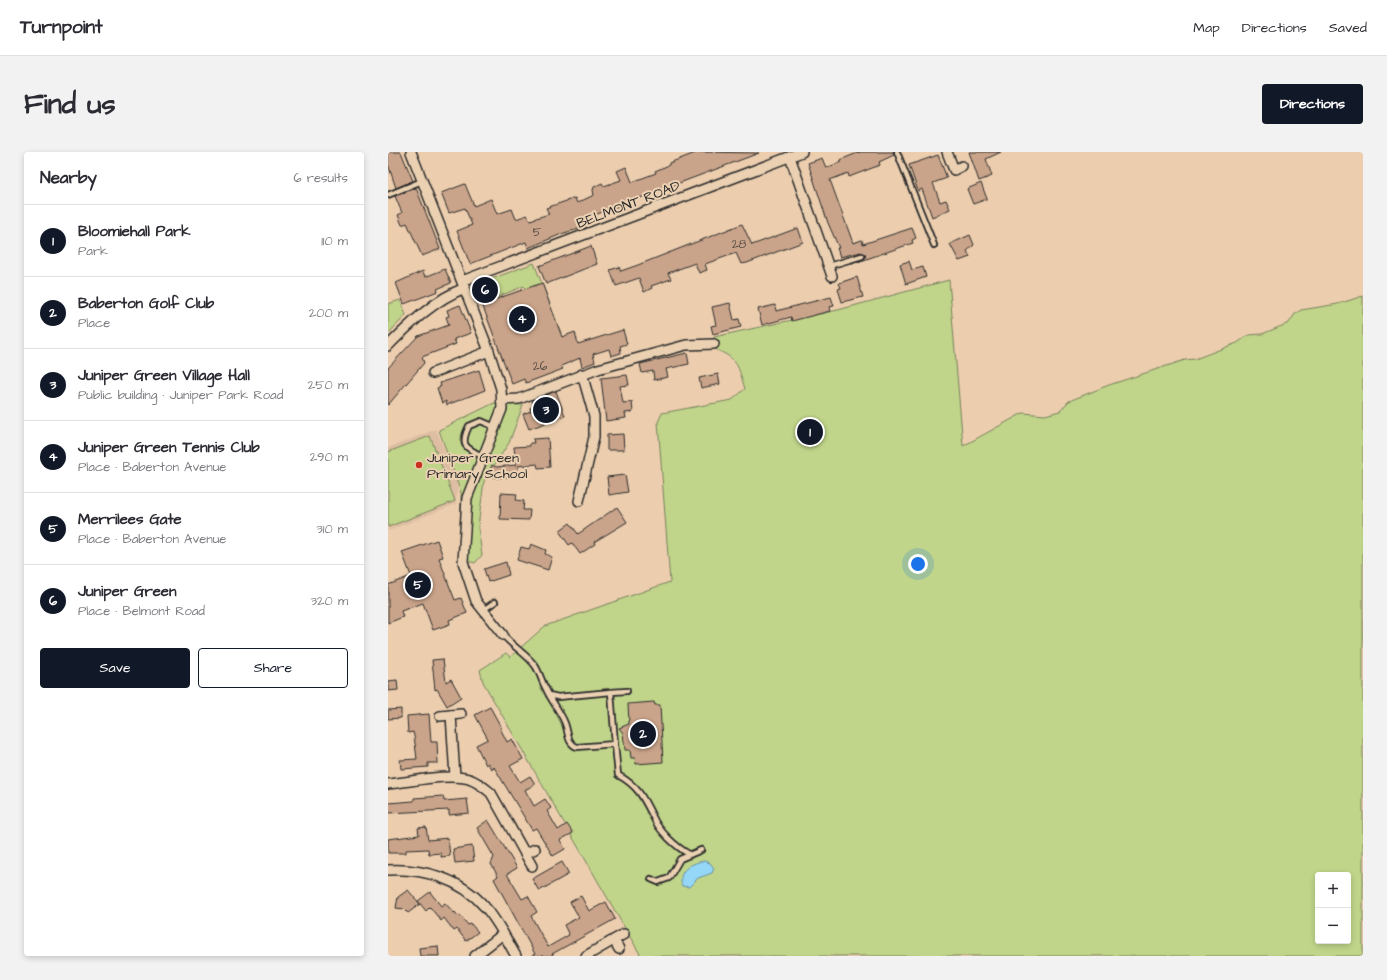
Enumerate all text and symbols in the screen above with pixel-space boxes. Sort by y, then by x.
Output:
text: Turnpoint [20,14,103,41]
text: Map [1193,18,1220,38]
text: Directions [1242,18,1307,38]
text: Saved [1329,18,1367,38]
button: Directions [1262,84,1363,124]
text: Find us [24,85,115,124]
text: Nearby [40,166,97,190]
text: 6 results [293,169,348,187]
street label: BELMONT ROAD [574,176,683,234]
text: Bloomiehall Park [78,221,190,242]
house number: 5 [533,224,542,241]
text: 1 [52,232,54,250]
text: 110 m [321,232,348,250]
house number: 28 [732,236,747,253]
text: Park [78,242,108,260]
pin: 6 [472,275,498,305]
text: Baberton Golf Club [78,293,214,314]
text: 2 [49,304,57,322]
text: 200 m [309,304,348,322]
pin: 4 [509,304,535,334]
text: Place [78,314,110,332]
house number: 26 [533,358,548,375]
text: Juniper Green Village Hall [78,365,250,386]
text: 3 [50,376,56,394]
text: 250 m [308,376,348,394]
text: Public building · Juniper Park Road [78,386,283,404]
pin: 3 [533,395,559,425]
pin: 1 [797,417,823,447]
text: Juniper Green Tennis Club [78,437,260,458]
text: 4 [49,448,57,466]
text: 290 m [310,448,348,466]
place label: Juniper Green Primary School [427,448,528,484]
text: Place · Baberton Avenue [78,458,226,476]
marker: Juniper Green Primary School [414,460,424,470]
text: Merrilees Gate [78,509,182,530]
text: 5 [48,520,58,538]
text: 310 m [316,520,348,538]
text: Place · Baberton Avenue [78,530,226,548]
your location [908,554,928,574]
pin: 5 [405,570,431,600]
text: Juniper Green [78,581,176,602]
text: 6 [49,592,57,610]
text: 320 m [310,592,348,610]
text: Place · Belmont Road [78,602,205,620]
button: Save [40,648,190,688]
button: Share [198,648,348,688]
pin: 2 [630,719,656,749]
map controls [1315,872,1351,944]
button: + [1315,872,1351,908]
button: − [1315,908,1351,944]

